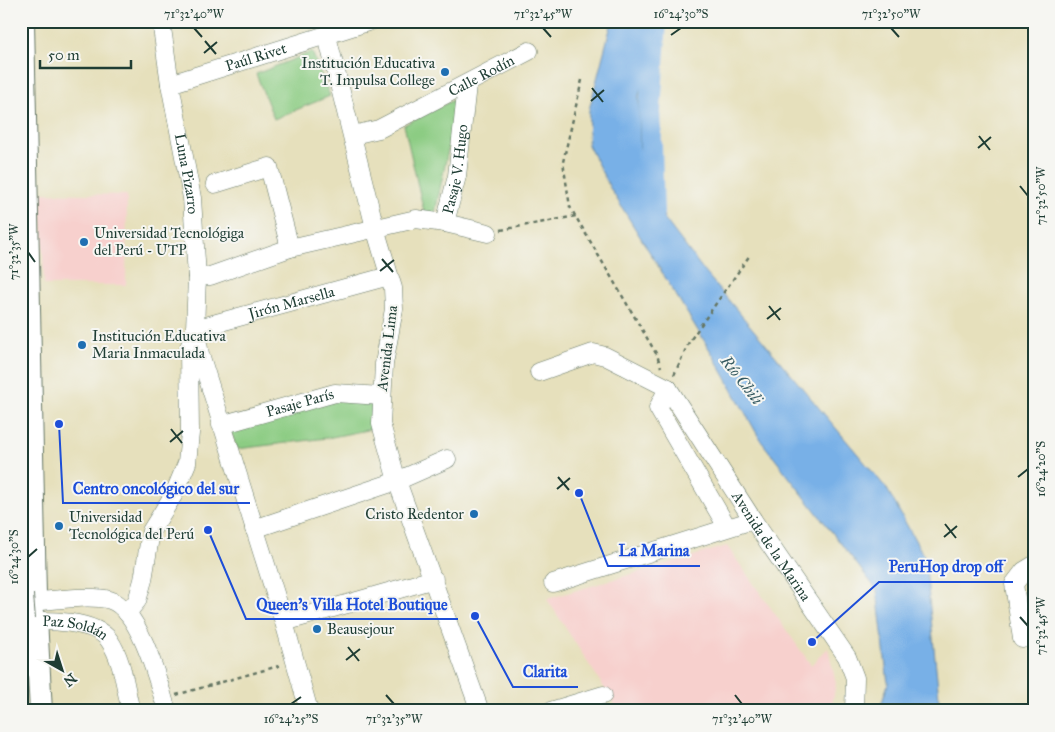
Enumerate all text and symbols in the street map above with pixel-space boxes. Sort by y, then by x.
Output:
text: 71°32'40"W [164,7,225,21]
text: 71°32'45"W [514,7,573,21]
text: 16°24'30"S [653,7,709,21]
text: 71°32'50"W [862,7,921,21]
scale bar [40,38,131,70]
street label: Paúl Rivet [223,39,289,75]
text: 50 m [48,46,80,64]
street label: Calle Rodín [445,51,517,100]
place label: Institución Educativa T. Impulsa College [301,54,436,89]
marker: Institución Educativa T. Impulsa College [439,66,451,78]
street label: Pasaje V. Hugo [439,123,472,216]
street label: Luna Pizarro [171,132,202,215]
text: 71°32'50"W [1034,166,1048,225]
text: 71°32'35"W [7,223,21,280]
place label: Universidad Tecnológiga del Perú - UTP [94,224,245,259]
marker: Universidad Tecnológiga del Perú - UTP [78,236,90,248]
street label: Jirón Marsella [245,282,337,324]
street label: Avenida Lima [373,303,401,393]
place label: Institución Educativa Maria Inmaculada [92,327,226,362]
marker: Institución Educativa Maria Inmaculada [76,339,88,351]
water label: Río Chili [716,351,767,409]
street label: Pasaje París [264,385,336,421]
text: 16°24'20"S [1034,441,1048,497]
callout: Centro oncológico del sur [63,472,250,503]
text: Centro oncológico del sur [73,479,240,499]
street label: Avenida de la Marina [727,487,815,605]
place label: Cristo Redentor [365,505,464,523]
place label: Universidad Tecnológica del Perú [69,508,194,543]
marker: Cristo Redentor [468,508,480,520]
marker: Universidad Tecnológica del Perú [53,520,65,532]
text: 16°24'30"S [7,529,21,585]
callout: La Marina [608,535,700,566]
text: La Marina [618,541,691,560]
callout: PeruHop drop off [879,551,1013,582]
text: PeruHop drop off [889,557,1007,577]
callout: Queen's Villa Hotel Boutique [246,588,458,619]
text: Queen's Villa Hotel Boutique [256,595,448,615]
text: 71°32'45"W [1034,596,1048,655]
street label: Paz Soldán [42,612,112,644]
place label: Beausejour [327,620,395,638]
marker: Beausejour [311,623,323,635]
north arrow [38,644,88,694]
callout: Clarita [513,656,578,687]
text: Clarita [523,662,569,681]
text: N [60,669,80,690]
text: 16°24'25"S [264,712,318,726]
text: 71°32'35"W [366,712,423,726]
text: 71°32'40"W [712,712,773,726]

